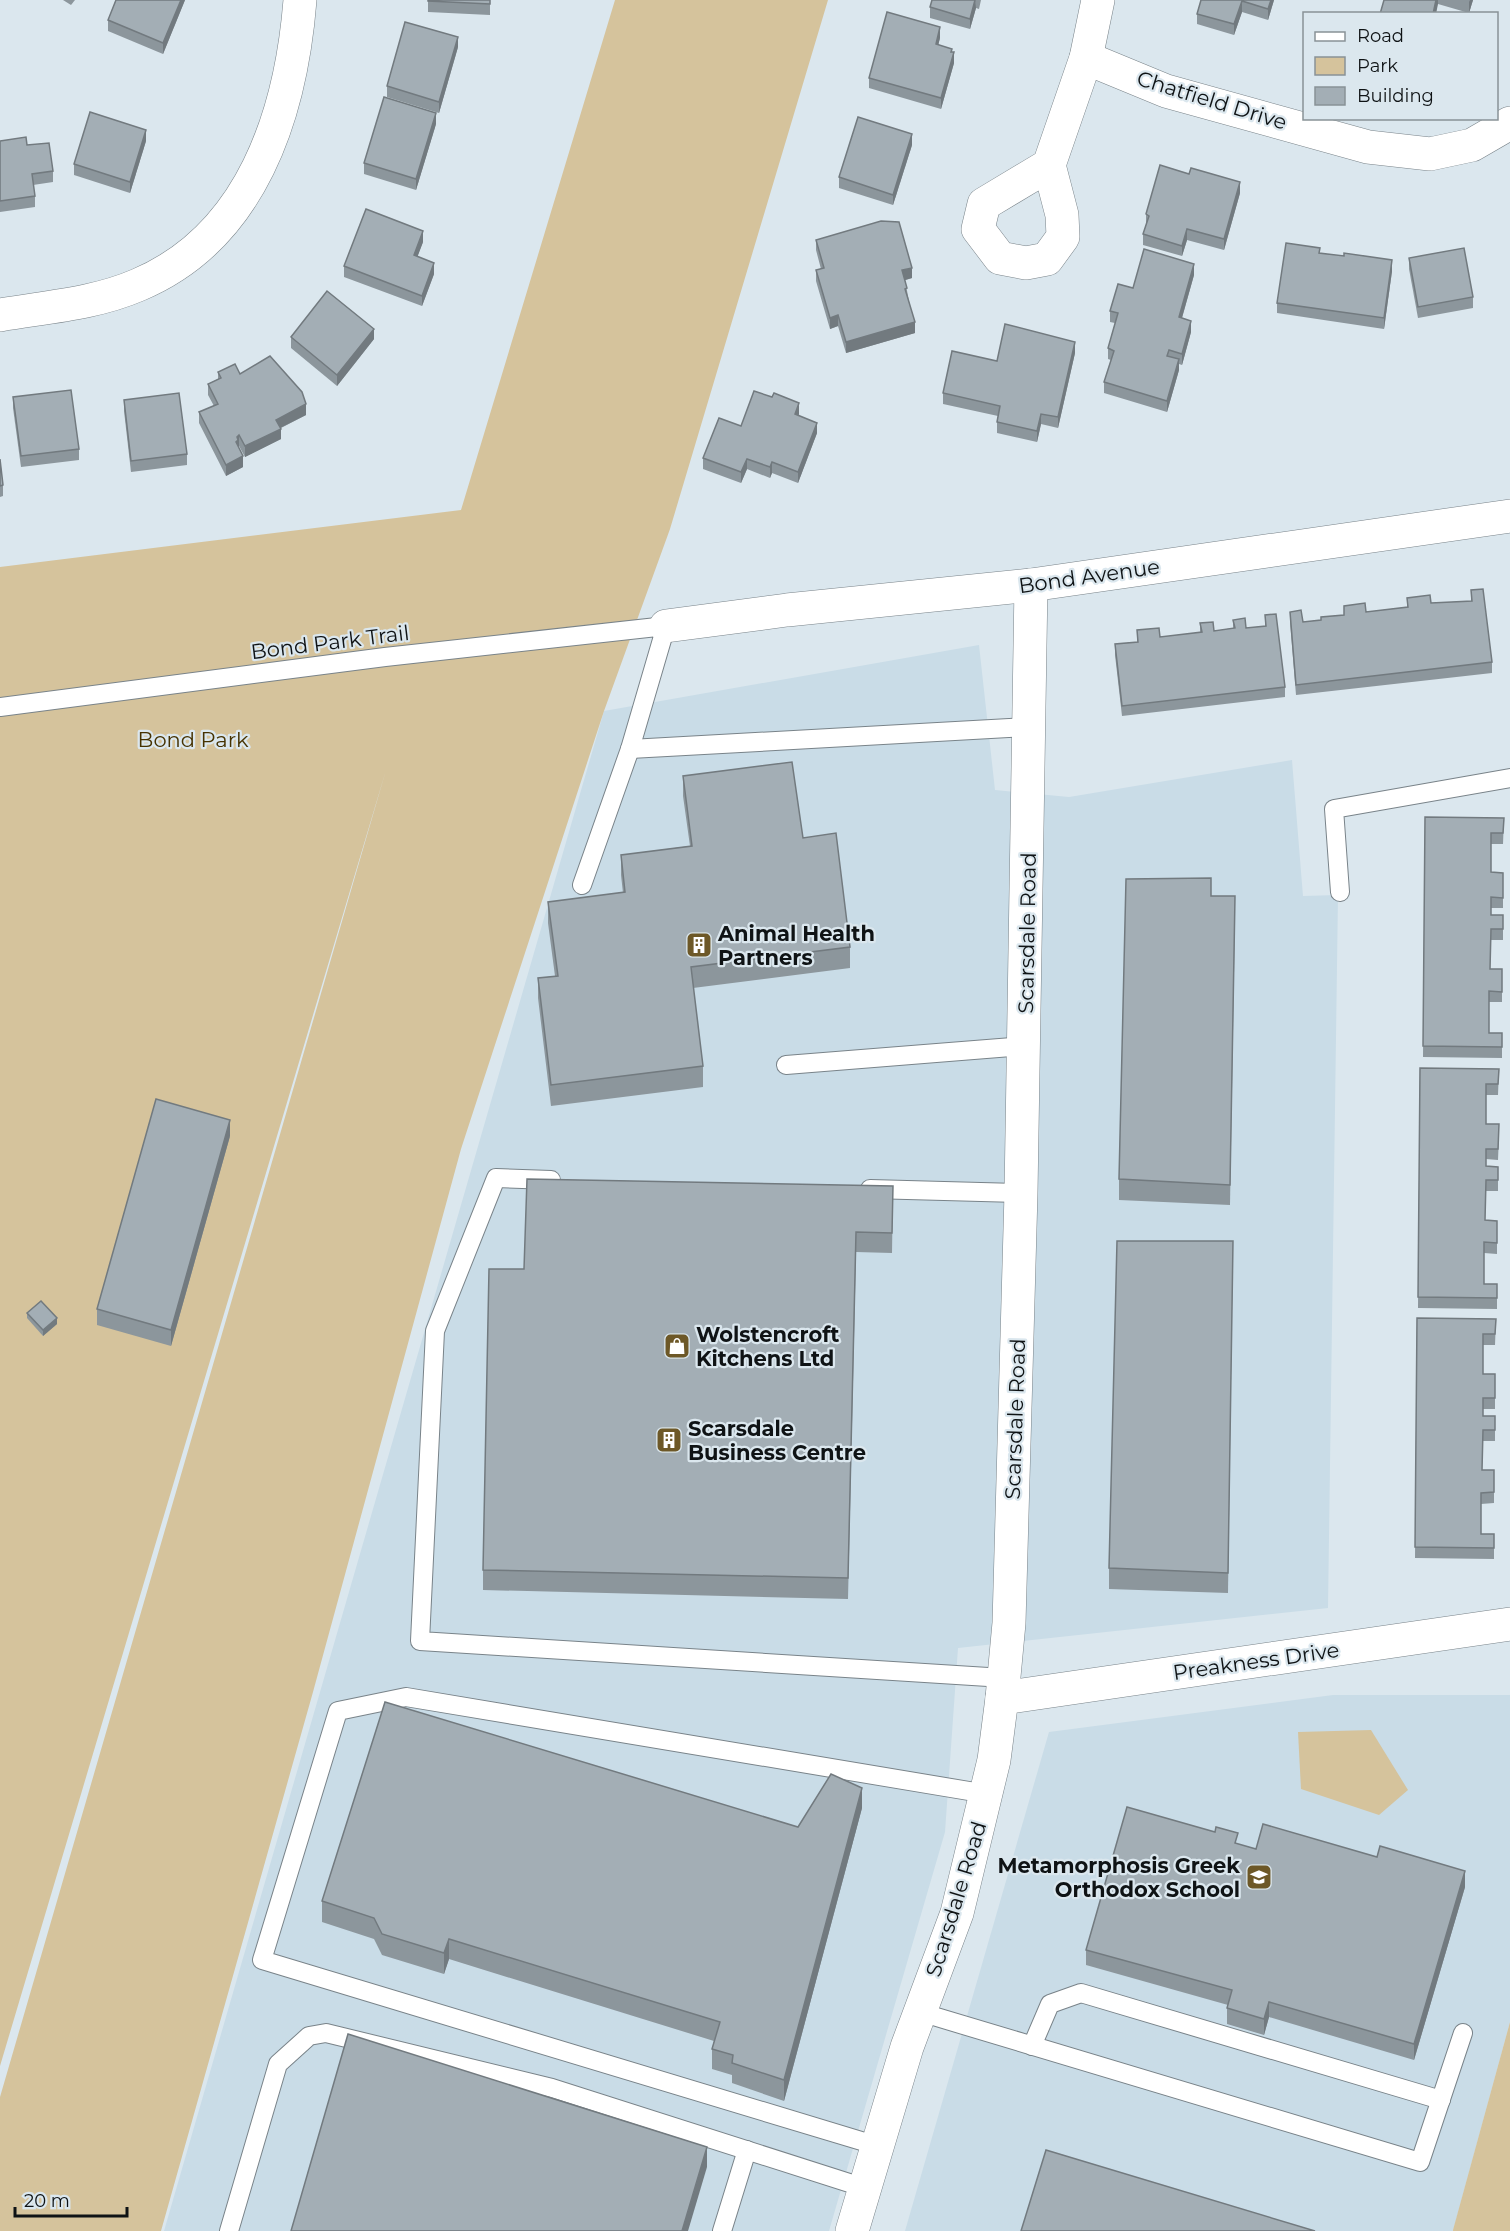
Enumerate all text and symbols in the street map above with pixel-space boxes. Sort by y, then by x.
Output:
legend [1303,12,1498,120]
text: Road [1357,25,1404,47]
text: Park [1357,55,1398,77]
street label: Chatfield Drive [1134,65,1290,135]
text: Building [1357,85,1434,107]
street label: Bond Avenue [1017,554,1161,598]
street label: Bond Park Trail [249,620,411,664]
park label: Bond Park [138,727,249,752]
street label: Scarsdale Road [1013,852,1041,1014]
place label: Animal Health Partners [717,921,875,970]
building icon: Animal Health Partners [684,930,714,960]
place label: Wolstencroft Kitchens Ltd [696,1322,839,1371]
shop icon: Wolstencroft Kitchens Ltd [662,1331,692,1361]
street label: Scarsdale Road [1000,1338,1030,1500]
place label: Scarsdale Business Centre [688,1416,866,1465]
building icon: Scarsdale Business Centre [654,1425,684,1455]
street label: Preakness Drive [1171,1637,1341,1685]
street label: Scarsdale Road [920,1818,992,1980]
place label: Metamorphosis Greek Orthodox School [997,1853,1240,1902]
school or university icon: Metamorphosis Greek Orthodox School [1244,1862,1274,1892]
scale bar [15,2180,128,2218]
text: 20 m [24,2190,70,2212]

